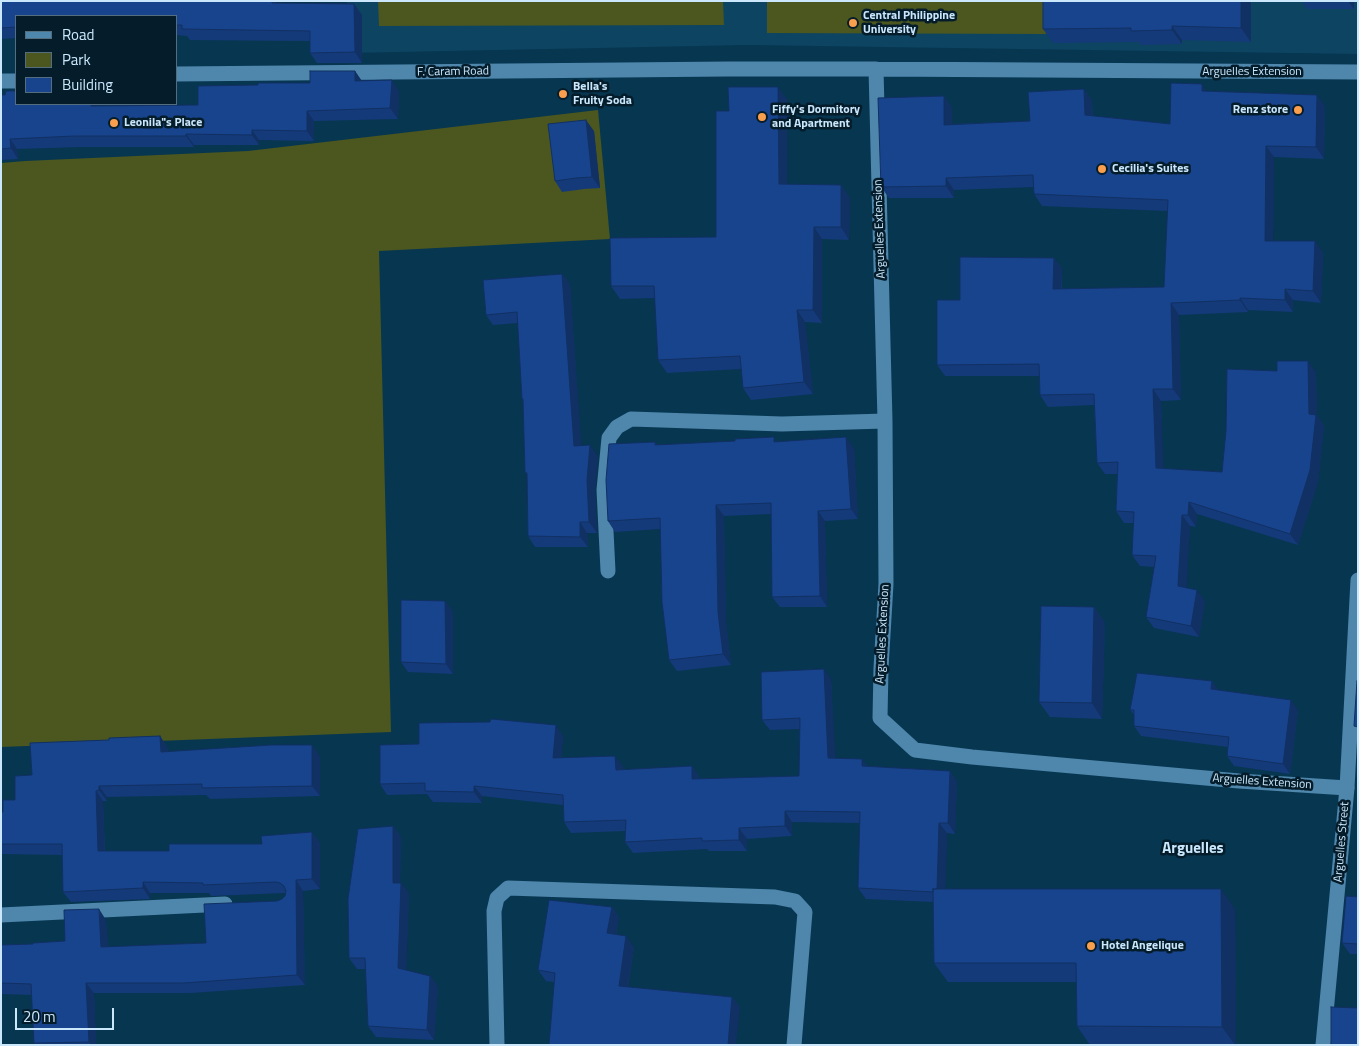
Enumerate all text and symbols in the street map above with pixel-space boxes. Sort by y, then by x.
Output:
place label: Central Philippine University [863,9,955,37]
legend [15,15,178,105]
marker: Central Philippine University [847,17,859,29]
text: Road [62,23,94,46]
text: Park [62,48,91,71]
street label: F. Caram Road [417,64,489,80]
street label: Arguelles Extension [1202,65,1302,79]
text: Building [62,73,113,96]
place label: Bella's Fruity Soda [573,80,632,108]
marker: Bella's Fruity Soda [557,88,569,100]
place label: Fiffy's Dormitory and Apartment [772,103,860,131]
place label: Renz store [1233,103,1288,117]
marker: Renz store [1292,104,1304,116]
marker: Fiffy's Dormitory and Apartment [756,111,768,123]
place label: Leonila"s Place [124,116,202,130]
marker: Leonila"s Place [108,117,120,129]
place label: Cecilia's Suites [1112,162,1189,176]
marker: Cecilia's Suites [1096,163,1108,175]
street label: Arguelles Extension [871,179,889,279]
street label: Arguelles Extension [873,584,893,684]
street label: Arguelles Extension [1212,771,1312,793]
street label: Arguelles Street [1331,801,1353,883]
district label: Arguelles [1162,840,1224,858]
place label: Hotel Angelique [1101,939,1184,953]
marker: Hotel Angelique [1085,940,1097,952]
scale bar [18,998,116,1030]
text: 20 m [23,1005,56,1028]

